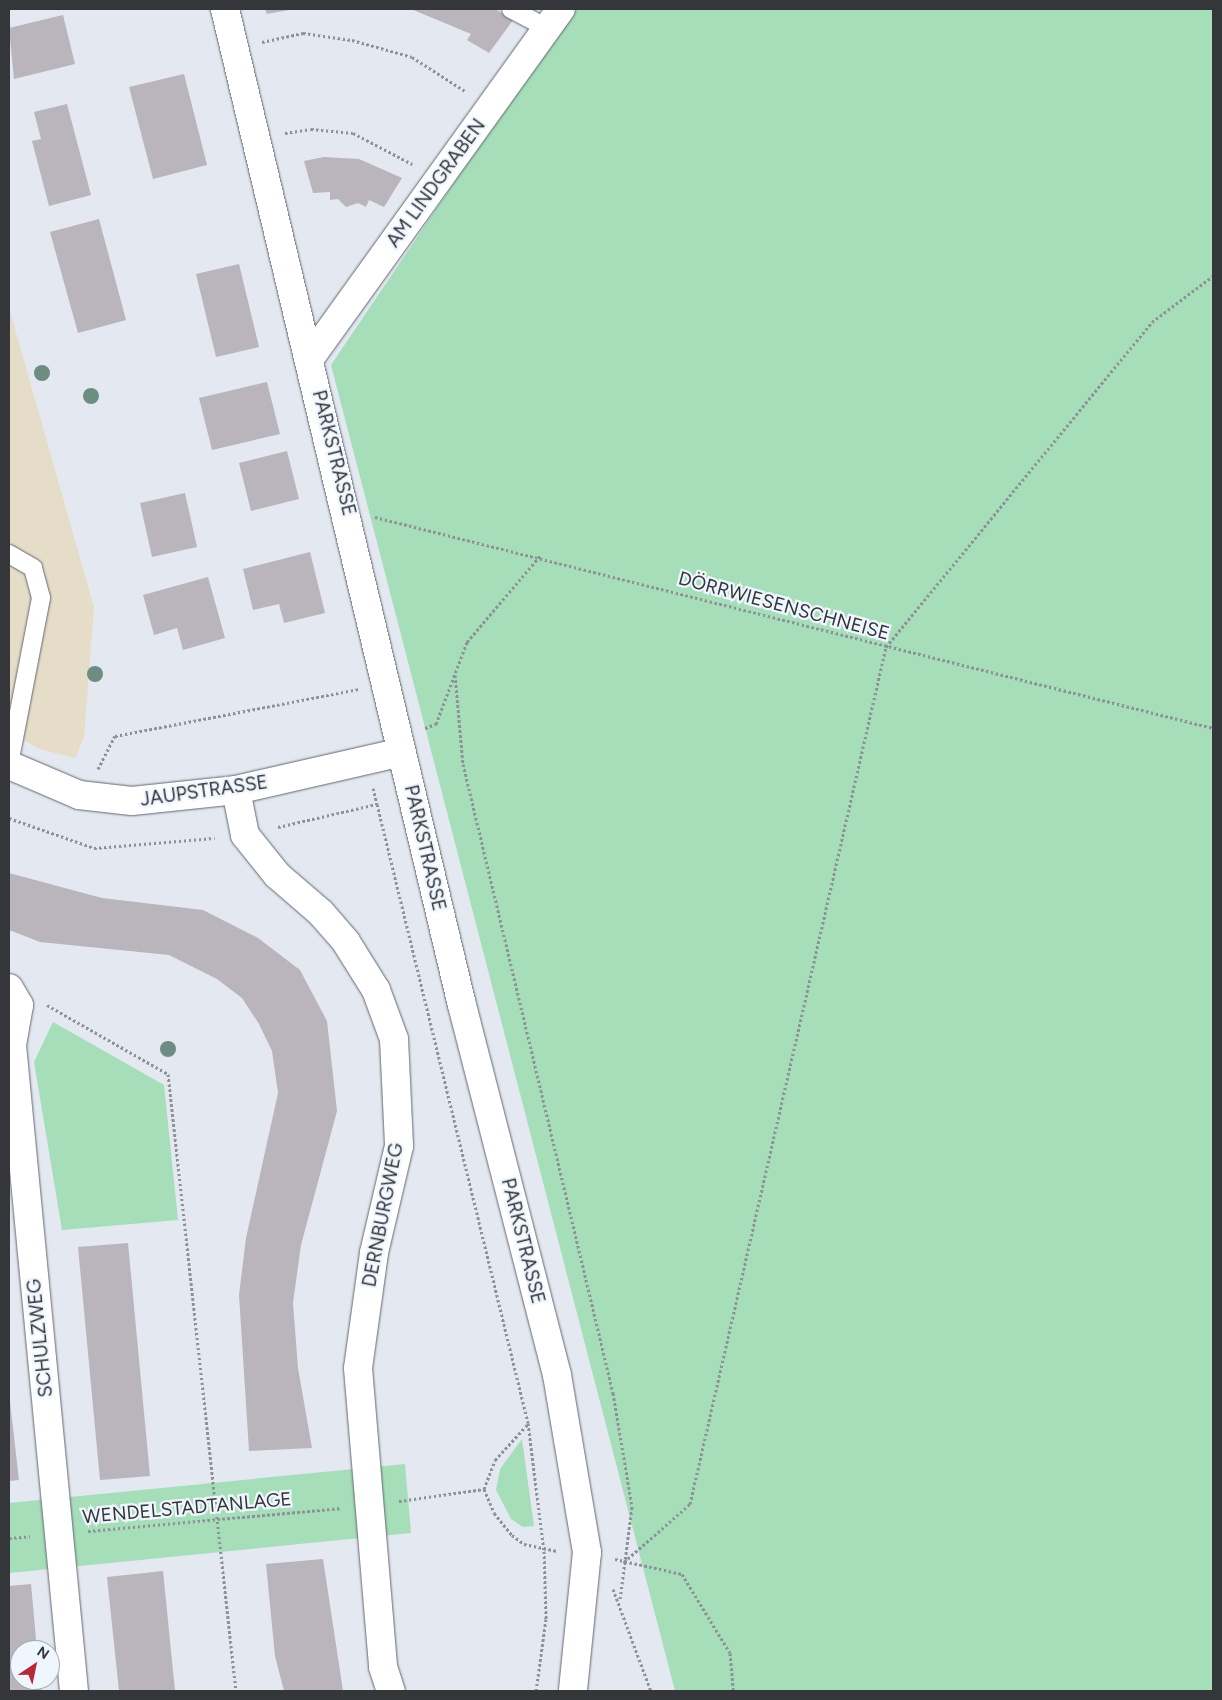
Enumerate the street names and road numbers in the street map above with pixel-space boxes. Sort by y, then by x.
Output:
street label: AM LINDGRABEN [382,114,490,252]
street label: PARKSTRASSE [307,388,361,518]
street label: DÖRRWIESENSCHNEISE [676,567,892,645]
street label: JAUPSTRASSE [139,771,269,811]
street label: PARKSTRASSE [399,783,451,913]
street label: DERNBURGWEG [358,1141,408,1289]
street label: PARKSTRASSE [496,1176,550,1306]
street label: SCHULZWEG [22,1278,58,1398]
street label: WENDELSTADTANLAGE [82,1488,292,1528]

